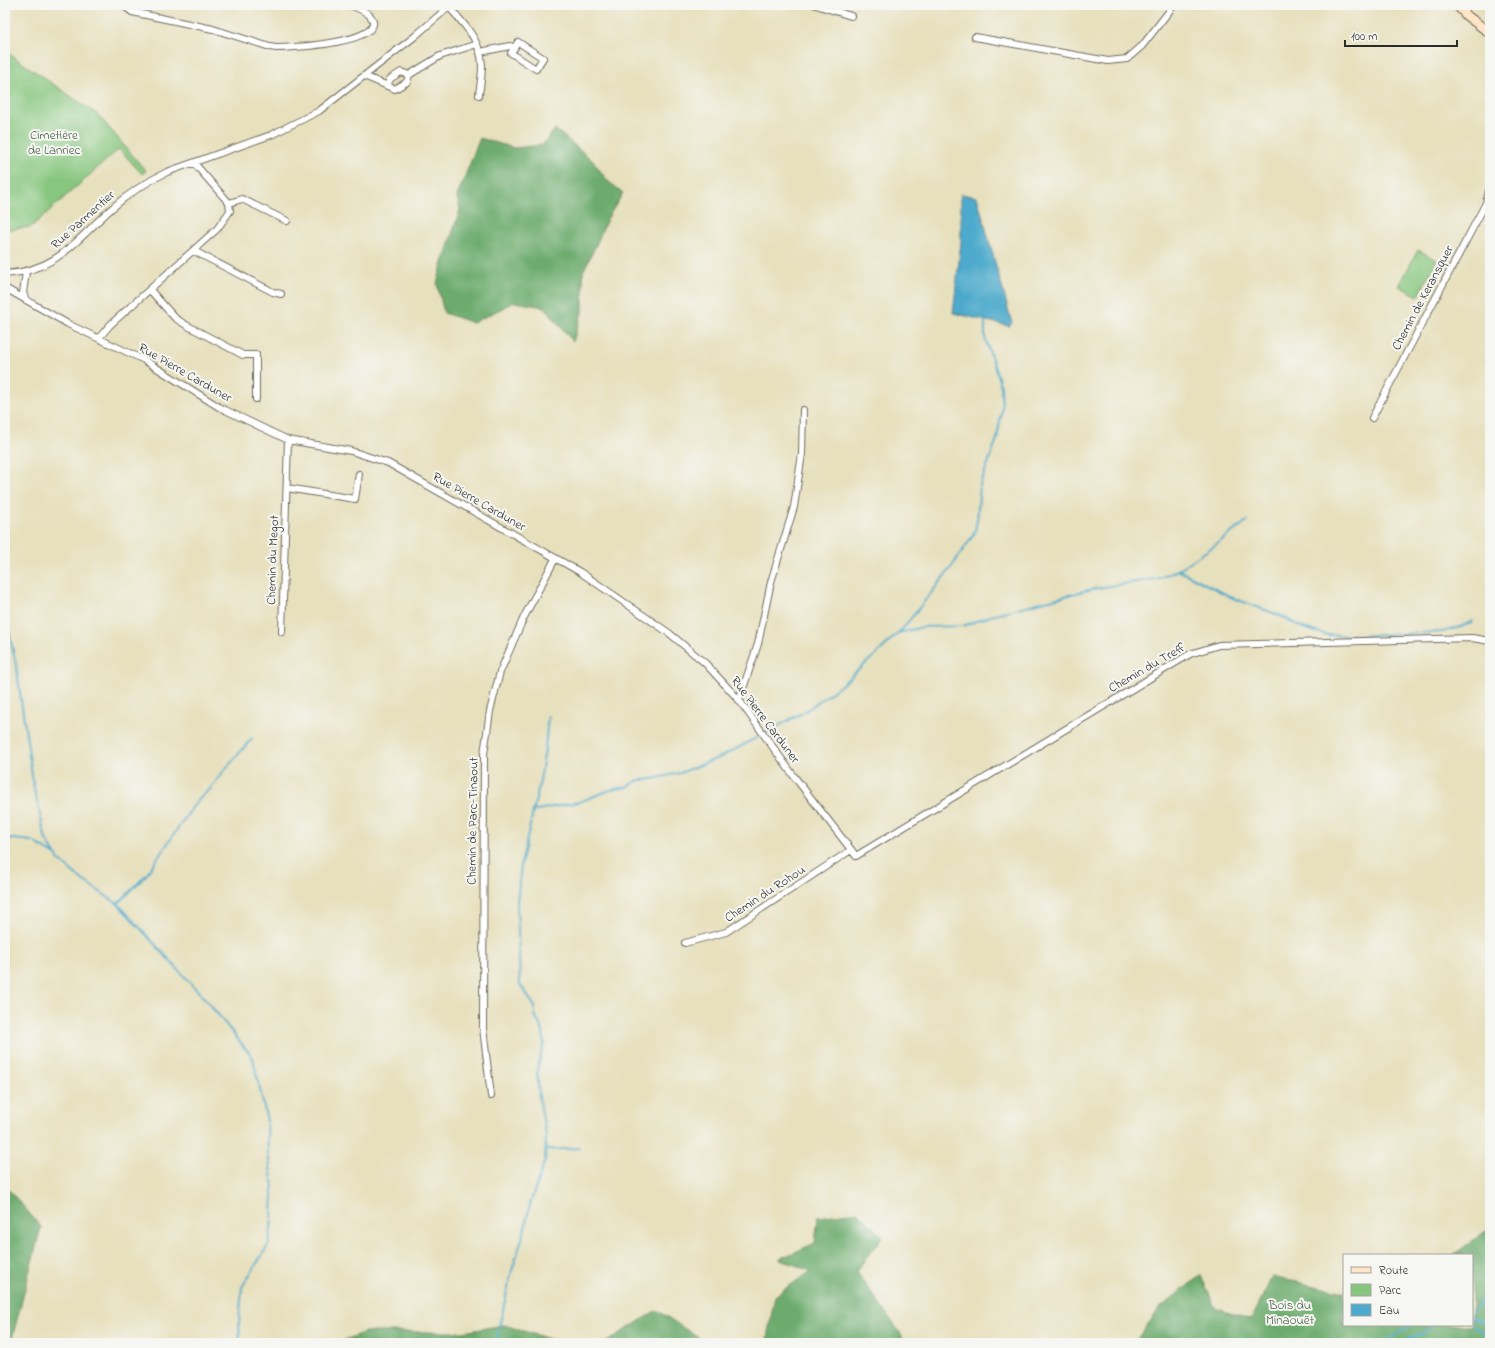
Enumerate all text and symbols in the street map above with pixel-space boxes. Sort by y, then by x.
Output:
scale bar [1345,22,1457,48]
text: 100 m [1351,28,1378,46]
park label: Cimetière de Lanriec [28,126,81,160]
street label: Rue Parmentier [47,185,120,254]
street label: Chemin de Keransquer [1387,241,1459,354]
street label: Rue Pierre Carduner [135,339,236,408]
street label: Rue Pierre Carduner [429,468,530,537]
street label: Chemin du Megot [262,514,285,605]
street label: Chemin du Treff [1105,638,1189,698]
street label: Rue Pierre Carduner [726,672,805,768]
street label: Chemin de Parc-Tinaout [462,756,484,885]
street label: Chemin du Rohou [721,861,809,927]
legend [1343,1254,1473,1326]
text: Route [1379,1262,1409,1280]
text: Parc [1379,1282,1401,1300]
park label: Bois du Minaouët [1266,1296,1315,1330]
text: Eau [1379,1302,1400,1320]

